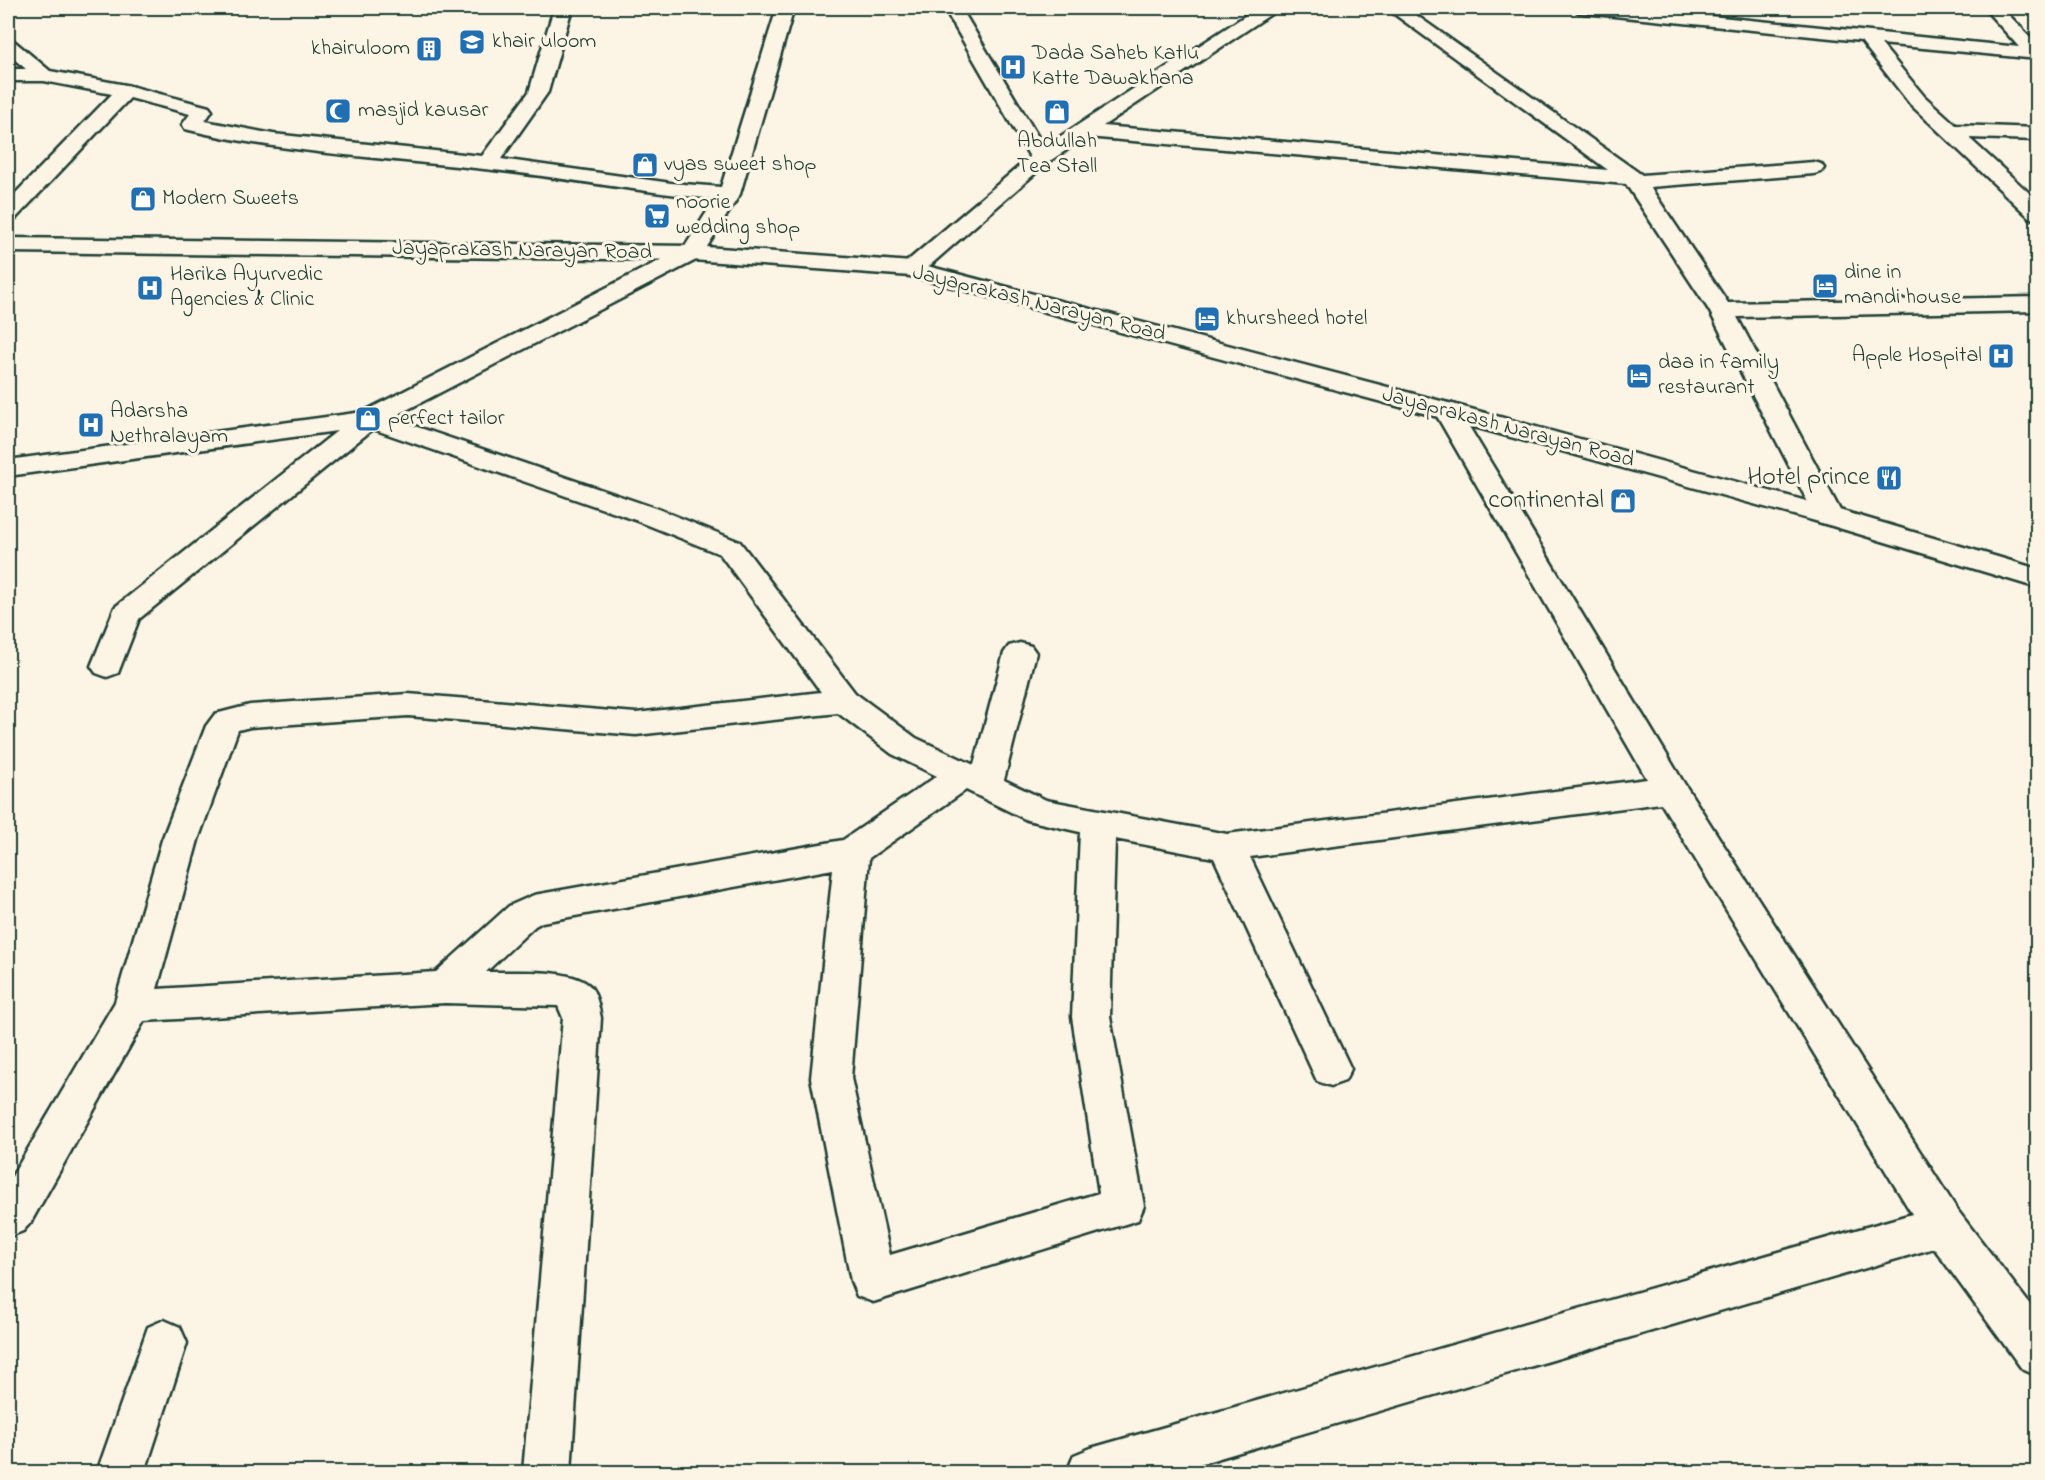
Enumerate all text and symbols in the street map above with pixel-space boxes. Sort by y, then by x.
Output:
place label: khair uloom [492,26,596,58]
school or university icon: khair uloom [457,27,487,57]
place label: khairuloom [311,33,410,65]
building icon: khairuloom [414,34,444,64]
place label: Dada Saheb Katlu Katte Dawakhana [1031,38,1199,95]
hospital icon: Dada Saheb Katlu Katte Dawakhana [998,52,1028,82]
place label: masjid kausar [358,95,488,127]
mosque icon: masjid kausar [323,96,353,126]
shop icon: Abdullah Tea Stall [1042,97,1072,127]
place label: Abdullah Tea Stall [1017,126,1097,183]
place label: vyas sweet shop [664,149,817,182]
shop icon: vyas sweet shop [630,150,660,180]
place label: Modern Sweets [162,183,299,215]
shop icon: Modern Sweets [128,184,158,214]
place label: noorie wedding shop [676,187,800,245]
supermarket icon: noorie wedding shop [642,201,672,231]
street label: Jayaprakash Narayan Road [392,233,652,270]
street label: Jayaprakash Narayan Road [909,257,1169,352]
place label: dine in mandi house [1844,257,1961,314]
place label: Harika Ayurvedic Agencies & Clinic [170,259,323,317]
hotel icon: dine in mandi house [1810,271,1840,301]
hospital icon: Harika Ayurvedic Agencies & Clinic [135,273,165,303]
place label: khursheed hotel [1226,303,1367,335]
hotel icon: khursheed hotel [1192,304,1222,334]
place label: Apple Hospital [1852,340,1982,372]
hospital icon: Apple Hospital [1986,341,2016,371]
place label: daa in family restaurant [1658,347,1779,404]
hotel icon: daa in family restaurant [1624,361,1654,391]
street label: Jayaprakash Narayan Road [1378,379,1638,478]
place label: Adarsha Nethralayam [110,396,228,454]
place label: perfect tailor [388,403,505,435]
shop icon: perfect tailor [353,404,383,434]
hospital icon: Adarsha Nethralayam [76,410,106,440]
place label: Hotel prince [1747,459,1870,497]
restaurant icon: Hotel prince [1874,463,1904,493]
place label: continental [1488,482,1604,520]
shop icon: continental [1608,486,1638,516]

